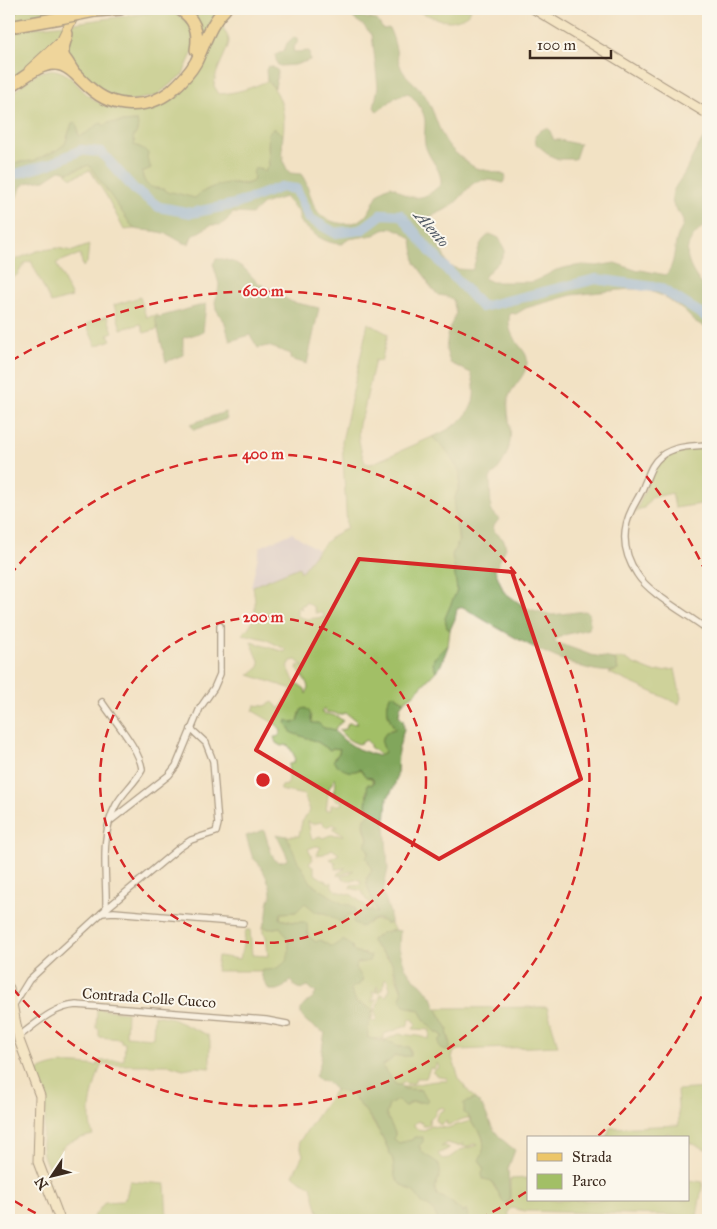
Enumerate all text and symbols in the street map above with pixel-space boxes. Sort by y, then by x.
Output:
scale bar [530,28,611,60]
text: 100 m [537,36,577,54]
water label: Alento [409,204,453,251]
text: 600 m [243,282,284,300]
text: 400 m [242,445,284,464]
text: 200 m [243,608,284,626]
centre of rings [254,771,272,789]
street label: Contrada Colle Cucco [81,984,217,1012]
legend [527,1136,690,1202]
text: Strada [572,1148,612,1166]
north arrow [28,1152,78,1202]
text: Parco [572,1172,607,1190]
text: N [31,1173,52,1193]

